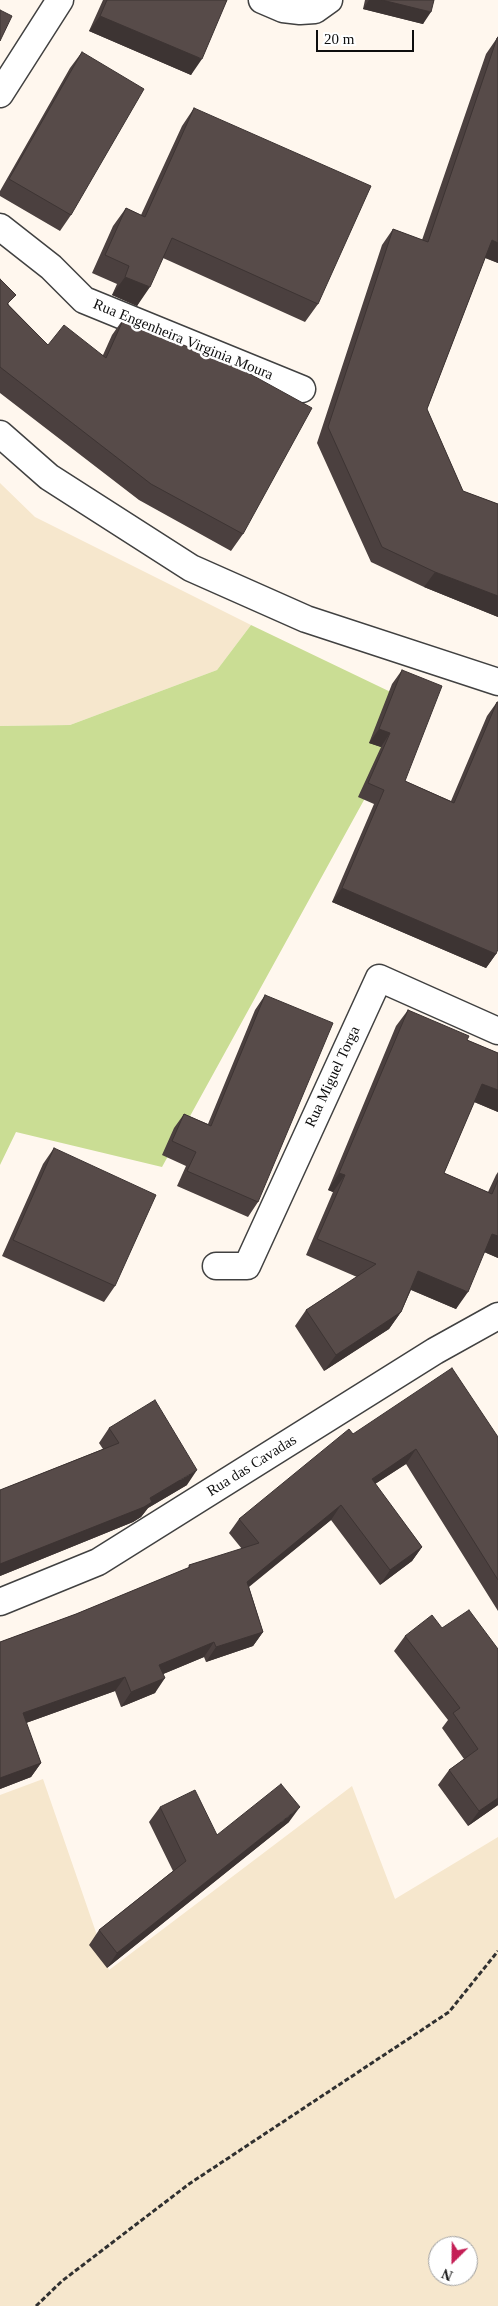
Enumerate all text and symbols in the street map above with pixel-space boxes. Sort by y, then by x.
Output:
scale bar [318,20,416,52]
text: 20 m [324,31,354,47]
street label: Rua Engenheira Virginia Moura [90,296,276,384]
street label: Rua Miguel Torga [302,1024,364,1130]
street label: Rua das Cavadas [204,1431,300,1501]
north arrow [428,2236,478,2286]
text: N [440,2265,455,2283]

